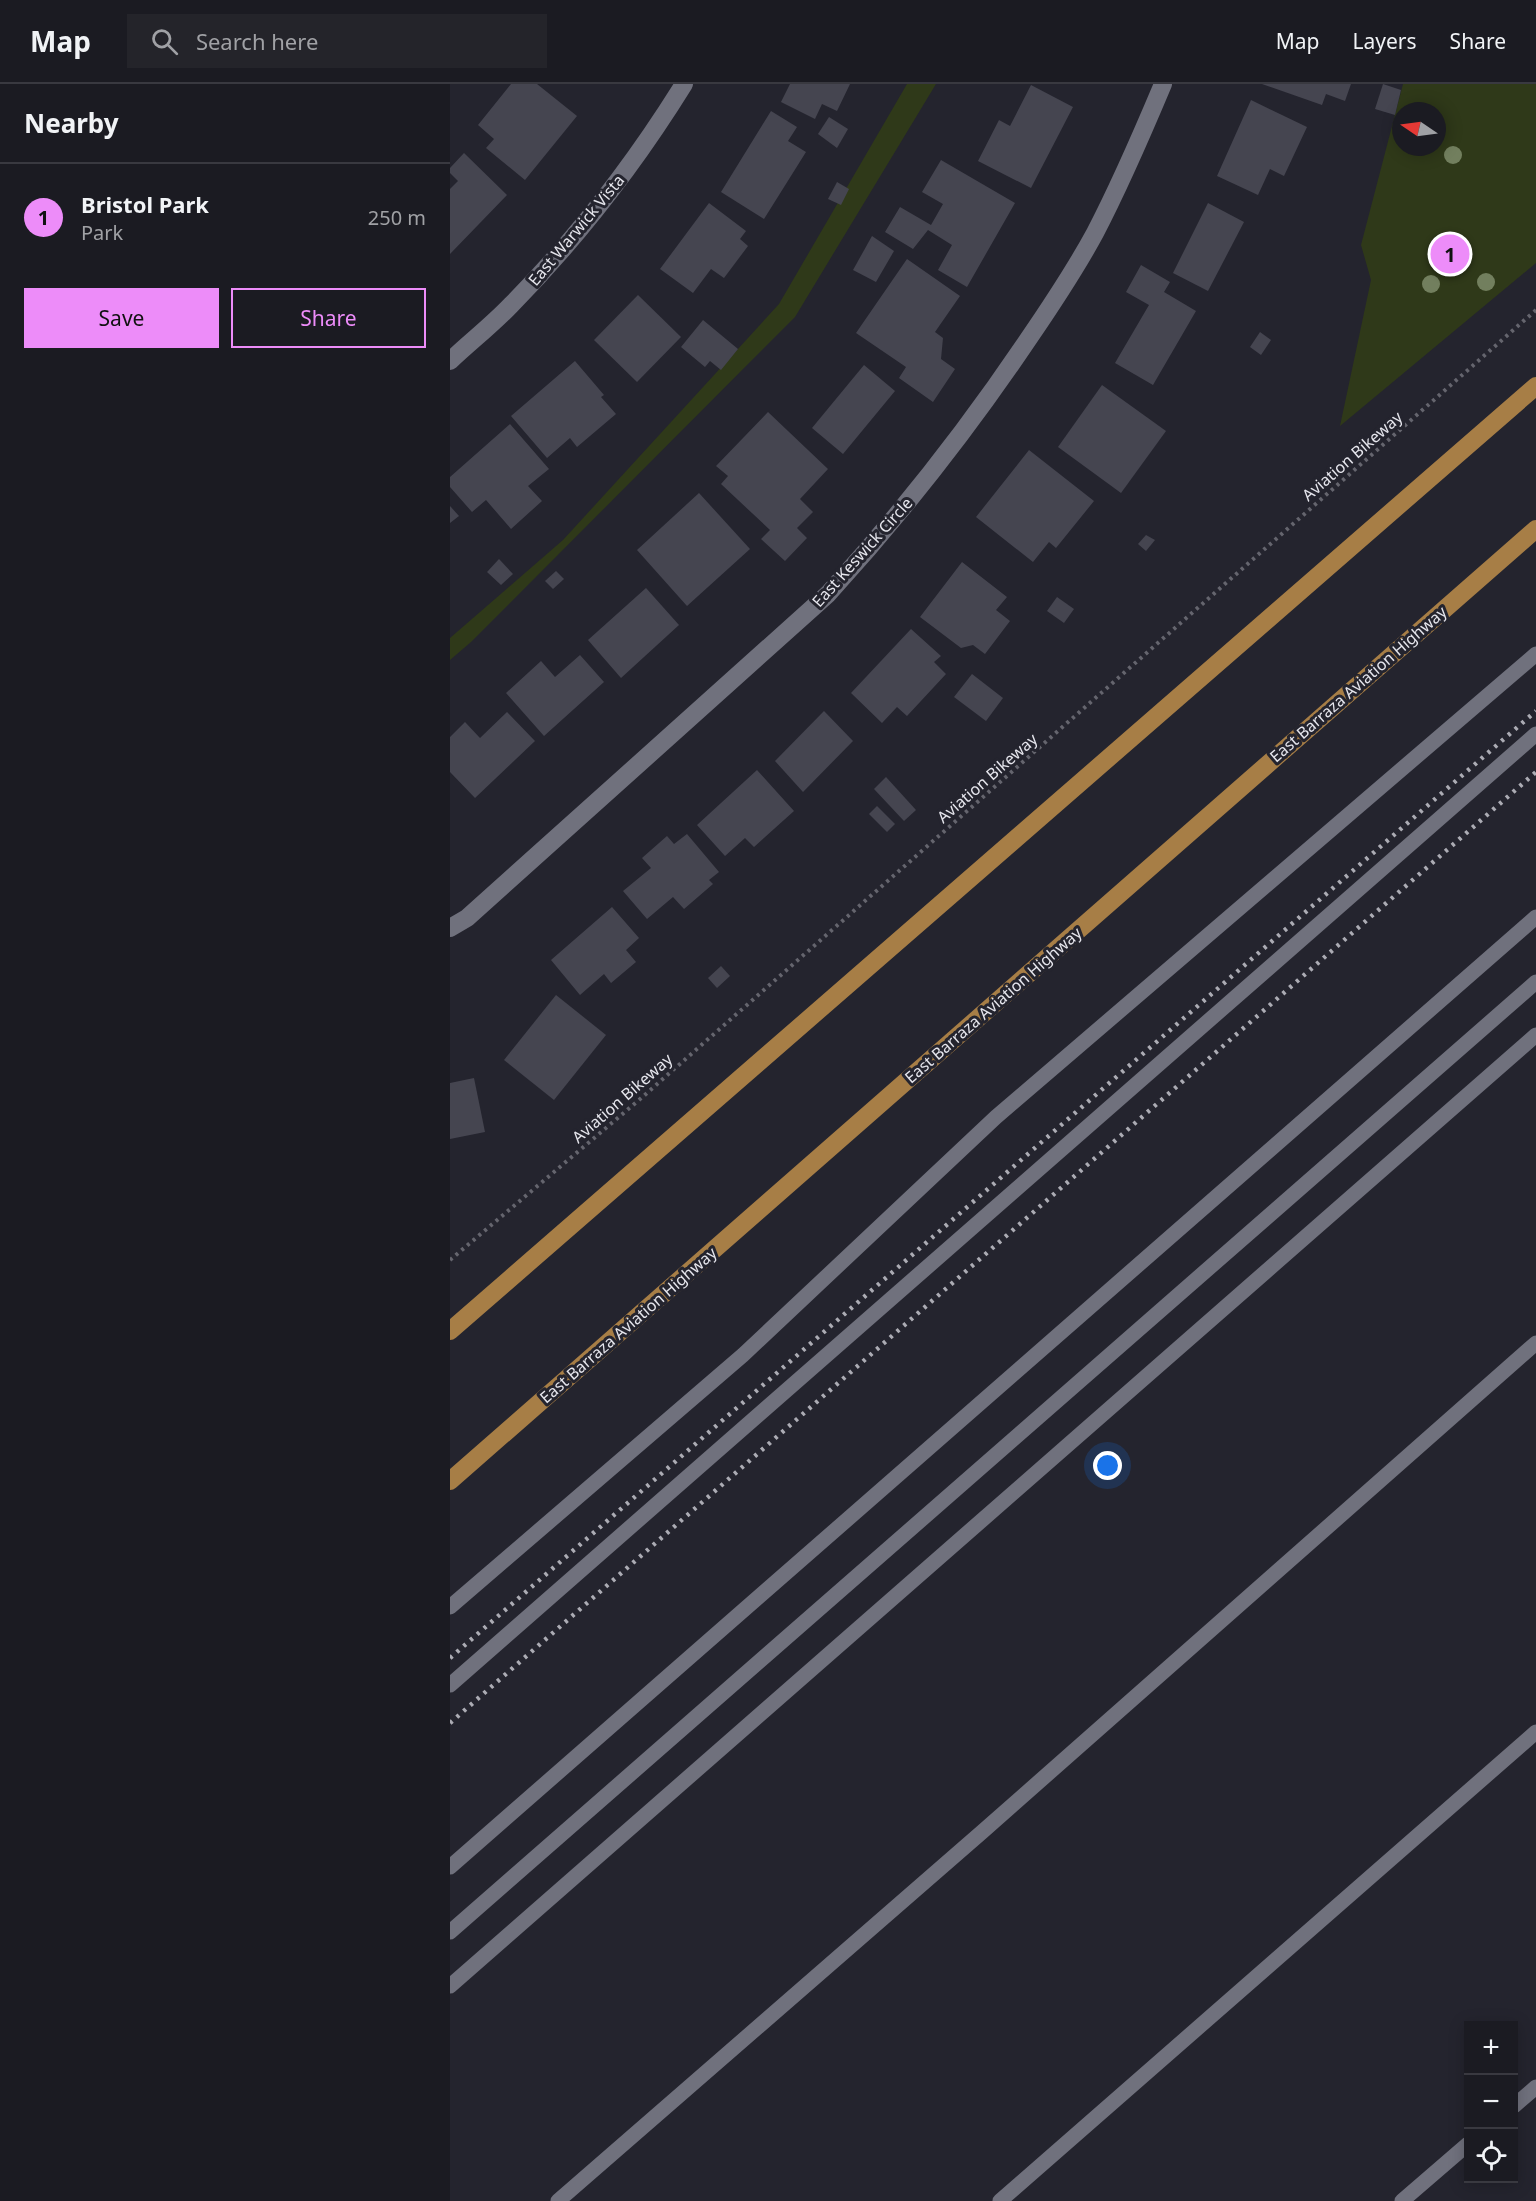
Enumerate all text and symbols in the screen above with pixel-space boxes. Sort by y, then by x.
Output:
search box [127,14,547,68]
text: Map [30,22,91,60]
icon: search [148,25,181,58]
text: Search here [196,26,318,56]
text: Map [1276,27,1320,55]
text: Layers [1353,27,1417,55]
text: Share [1450,27,1506,55]
north arrow [1392,102,1446,156]
text: Nearby [24,105,119,141]
street label: East Warwick Vista [523,170,629,290]
text: Bristol Park [81,189,209,219]
text: 1 [38,204,49,231]
text: 250 m [368,204,426,231]
text: Park [81,219,123,246]
pin: 1 [1430,232,1470,276]
button: Save [24,288,219,348]
button: Share [231,288,426,348]
street label: Aviation Bikeway [1297,406,1408,506]
street label: East Keswick Circle [807,492,917,612]
street label: East Barraza Aviation Highway [1265,600,1452,767]
street label: Aviation Bikeway [932,728,1043,828]
street label: East Barraza Aviation Highway [900,921,1087,1088]
street label: Aviation Bikeway [567,1048,678,1148]
street label: East Barraza Aviation Highway [535,1241,722,1408]
your location [1093,1451,1122,1480]
map controls [1464,2021,1518,2183]
button: + [1464,2021,1518,2075]
button: − [1464,2075,1518,2129]
button: locate [1464,2129,1518,2183]

